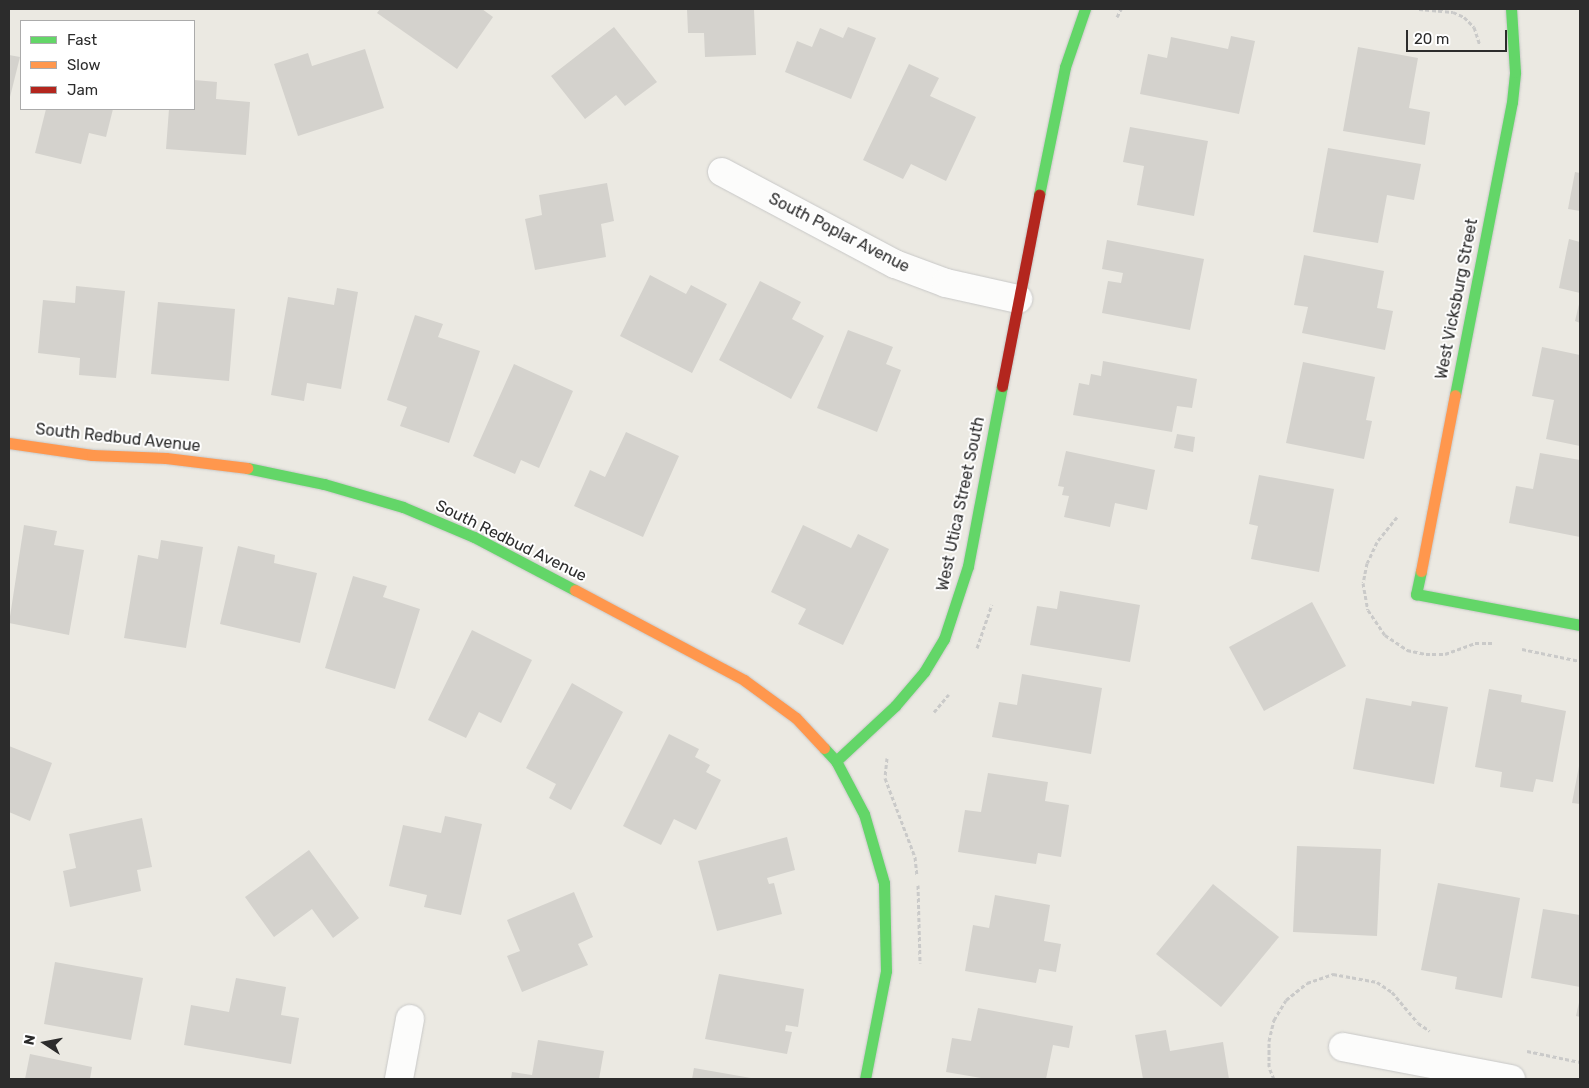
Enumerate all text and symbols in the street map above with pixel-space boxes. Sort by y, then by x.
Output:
legend [20,20,195,110]
scale bar [1409,20,1510,52]
text: 20 m [1414,30,1449,48]
text: Fast [67,31,97,49]
text: Slow [67,56,100,74]
text: Jam [67,81,98,99]
street label: South Poplar Avenue [765,189,913,277]
street label: West Vicksburg Street [1432,217,1482,381]
street label: West Utica Street South [933,415,989,593]
street label: South Redbud Avenue [34,420,202,456]
street label: South Redbud Avenue [432,496,590,586]
north arrow [20,1018,70,1068]
text: N [20,1033,39,1047]

